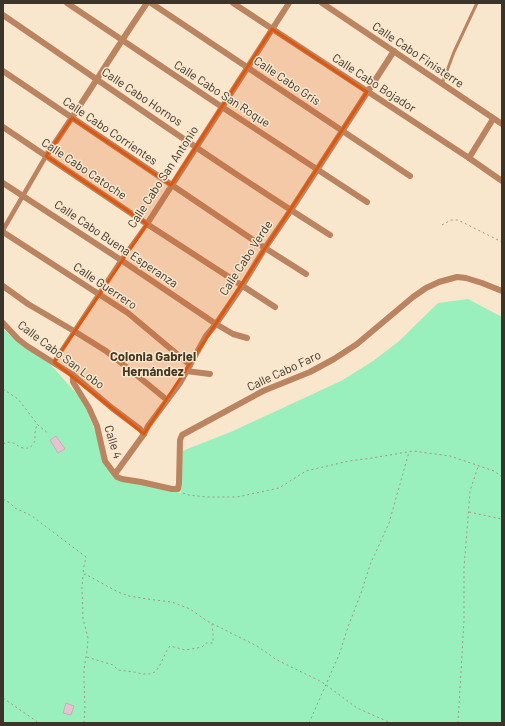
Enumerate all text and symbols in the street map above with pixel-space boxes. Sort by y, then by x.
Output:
street label: Calle Cabo Finisterre [370,18,467,90]
street label: Calle Cabo Bojador [330,50,420,115]
street label: Calle Cabo Gris [252,53,324,108]
street label: Calle Cabo San Roque [172,57,273,129]
street label: Calle Cabo Hornos [100,64,186,128]
street label: Calle Cabo Corrientes [61,93,161,167]
street label: Calle Cabo San Antonio [124,123,200,230]
street label: Calle Cabo Catoche [39,135,130,202]
street label: Calle Cabo Buena Esperanza [52,197,181,290]
street label: Calle Cabo Verde [216,217,275,298]
street label: Calle Guerrero [71,259,140,312]
street label: Calle Cabo San Lobo [16,317,108,391]
street label: Calle Cabo Faro [244,347,323,393]
district label: Colonia Gabriel Hernández [110,348,196,379]
street label: Calle 4 [102,423,126,460]

